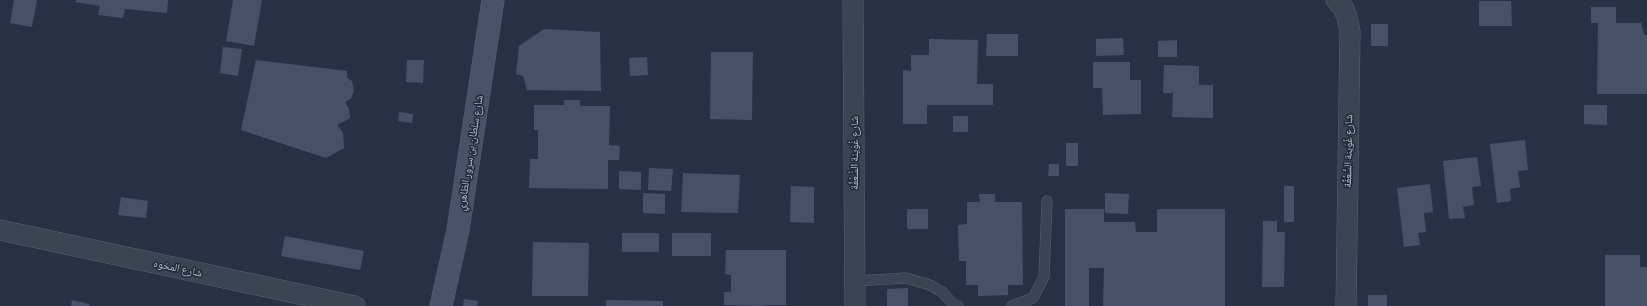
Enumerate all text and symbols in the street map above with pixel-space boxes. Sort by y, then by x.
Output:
street label: شارع سلطان بن سرور الظاهري [454,94,486,212]
street label: شارع غُوَينة السُّعُفَّة [1341,114,1355,188]
street label: شارع غُوَينة السُّعُفَّة [847,116,861,190]
street label: شارع المخوه [152,256,204,280]

